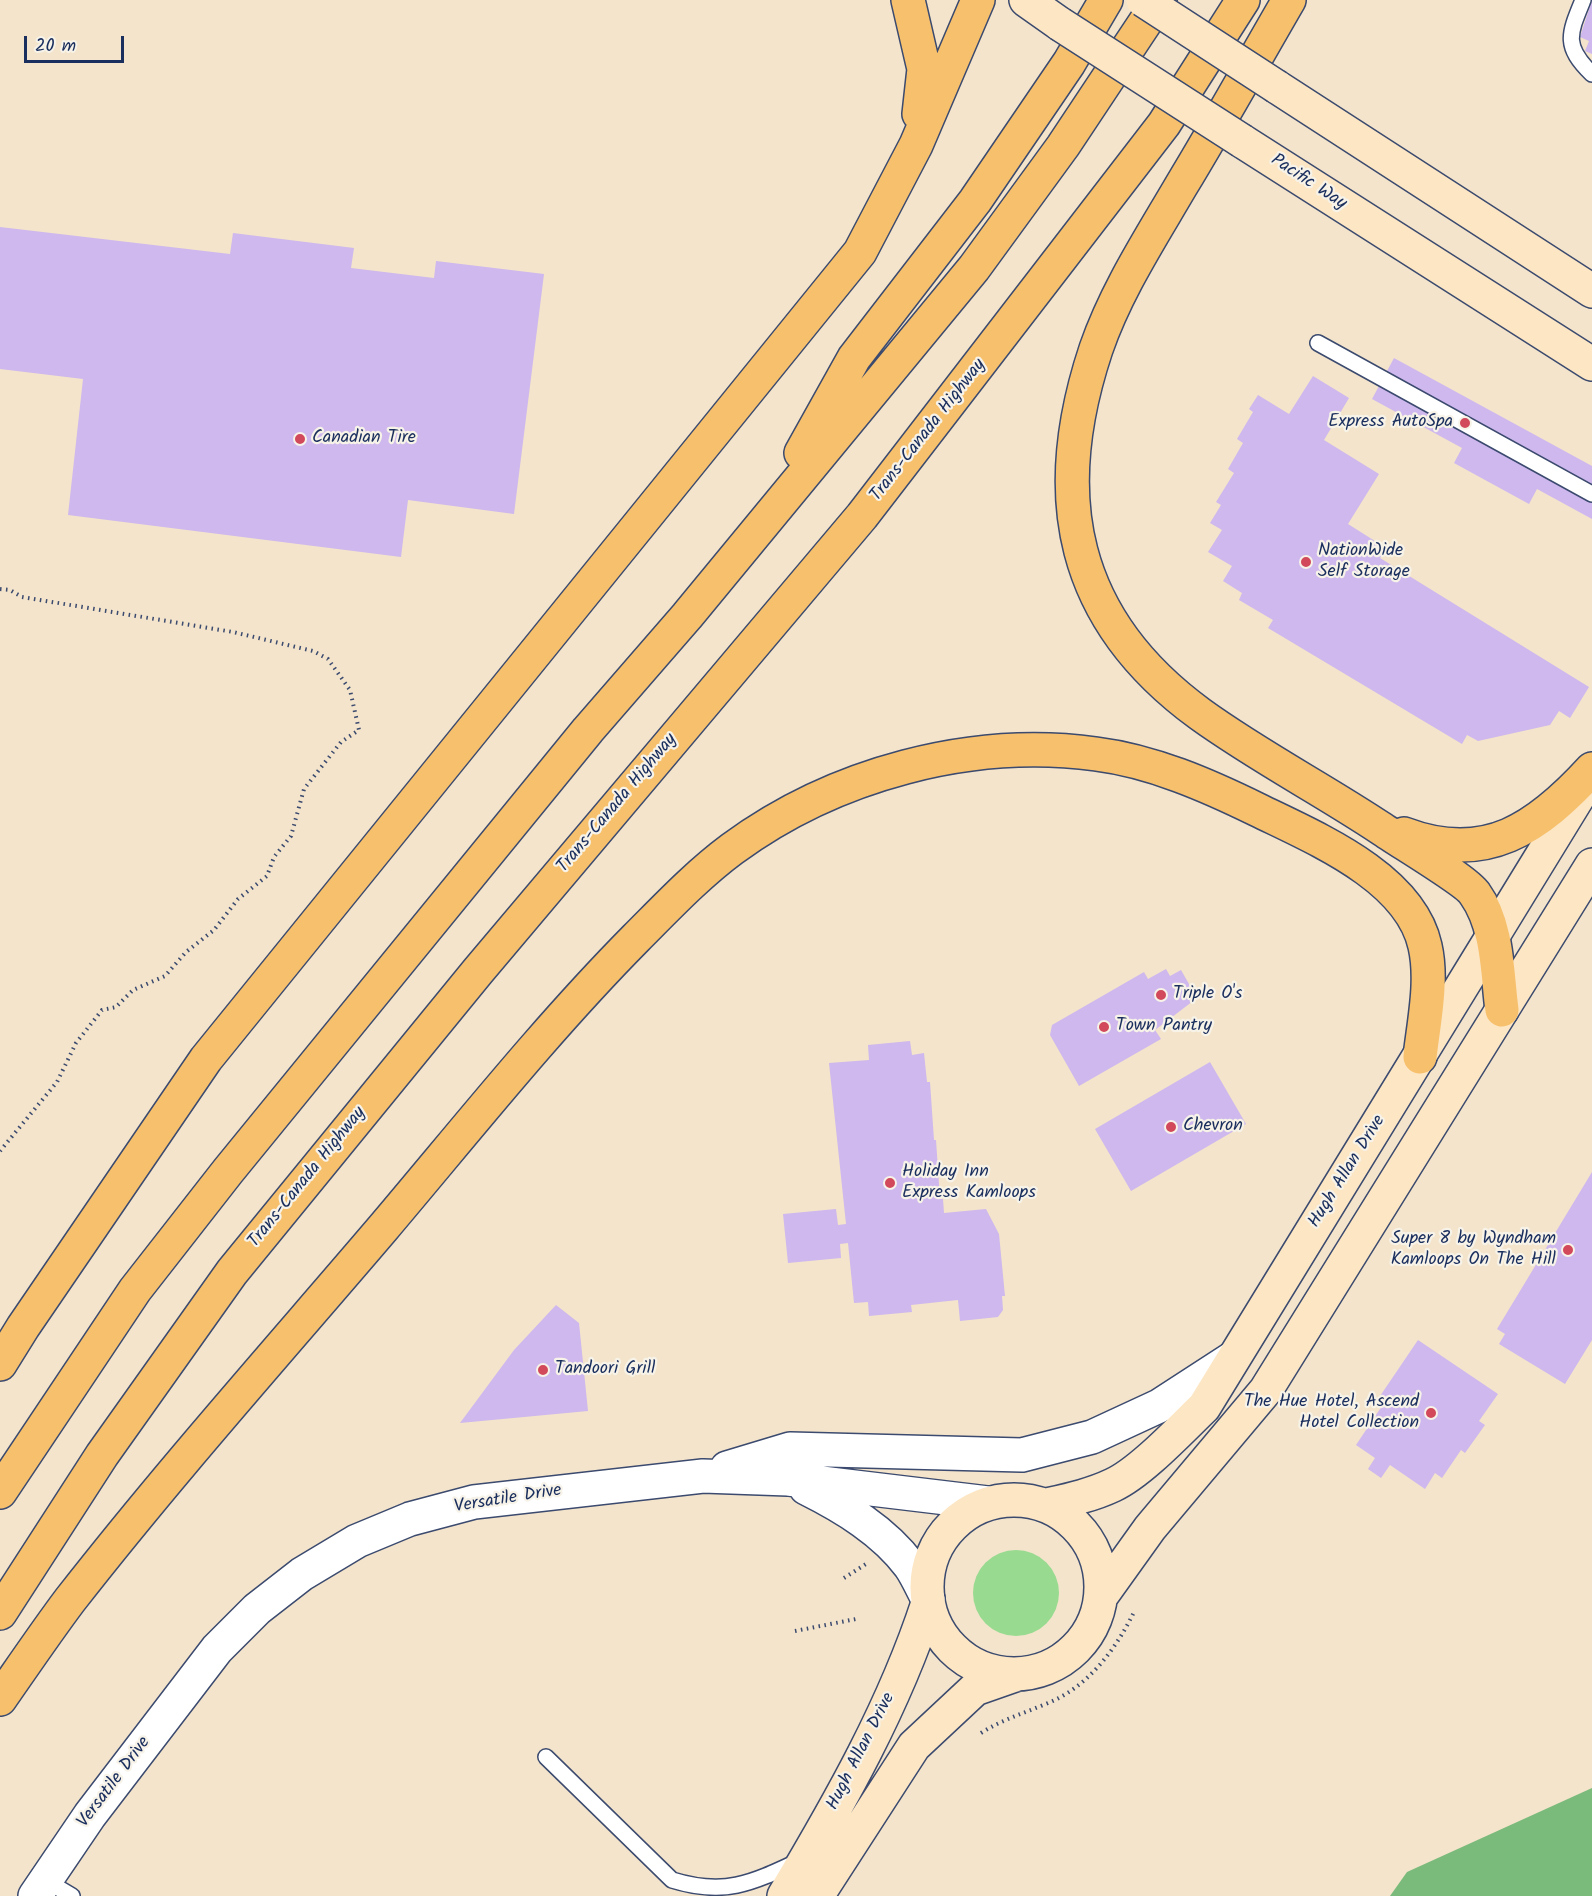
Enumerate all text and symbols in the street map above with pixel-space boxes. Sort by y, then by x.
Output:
scale bar [27,24,128,62]
text: 20 m [35,32,76,61]
street label: Pacific Way [1266,150,1350,216]
street label: Trans-Canada Highway [867,355,991,507]
place label: Express AutoSpa [1328,412,1453,434]
marker: Express AutoSpa [1458,416,1472,430]
place label: Canadian Tire [312,428,416,450]
marker: Canadian Tire [293,432,307,446]
place label: NationWide Self Storage [1318,541,1410,584]
marker: NationWide Self Storage [1299,555,1313,569]
street label: Trans-Canada Highway [553,730,683,878]
place label: Triple O's [1173,984,1243,1006]
marker: Triple O's [1154,988,1168,1002]
place label: Town Pantry [1116,1016,1212,1038]
marker: Town Pantry [1097,1020,1111,1034]
street label: Trans-Canada Highway [245,1103,371,1253]
street label: Hugh Allan Drive [1305,1112,1391,1232]
place label: Chevron [1183,1116,1243,1138]
marker: Chevron [1164,1120,1178,1134]
place label: Holiday Inn Express Kamloops [902,1162,1036,1204]
marker: Holiday Inn Express Kamloops [883,1176,897,1190]
place label: Super 8 by Wyndham Kamloops On The Hill [1391,1229,1556,1272]
marker: Super 8 by Wyndham Kamloops On The Hill [1561,1243,1575,1257]
place label: Tandoori Grill [555,1359,655,1381]
marker: Tandoori Grill [536,1363,550,1377]
place label: The Hue Hotel, Ascend Hotel Collection [1244,1392,1419,1434]
marker: The Hue Hotel, Ascend Hotel Collection [1424,1406,1438,1420]
street label: Versatile Drive [453,1481,563,1519]
street label: Hugh Allan Drive [823,1690,901,1814]
street label: Versatile Drive [74,1733,156,1833]

